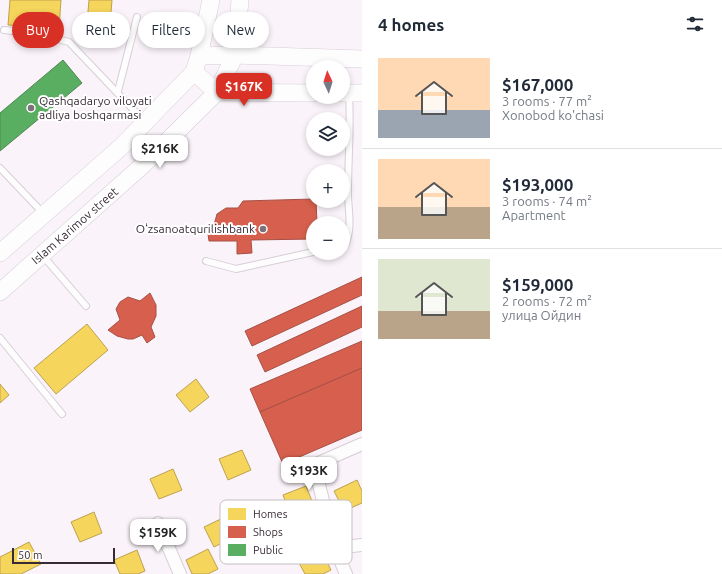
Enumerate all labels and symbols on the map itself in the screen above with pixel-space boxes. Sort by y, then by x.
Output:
north arrow [306,60,350,104]
pin: $167K [216,73,272,107]
place label: Qashqadaryo viloyati adliya boshqarmasi [39,94,152,121]
marker: Qashqadaryo viloyati adliya boshqarmasi [26,103,36,113]
pin: $216K [132,135,188,169]
street label: Islam Karimov street [29,184,121,267]
place label: Oʻzsanoatqurilishbank [136,222,255,235]
marker: Oʻzsanoatqurilishbank [258,224,268,234]
pin: $193K [281,457,337,491]
legend [220,500,352,564]
text: Homes [253,508,288,520]
pin: $159K [130,519,186,553]
text: Shops [253,526,283,538]
text: Public [253,544,283,556]
scale bar [12,546,115,565]

